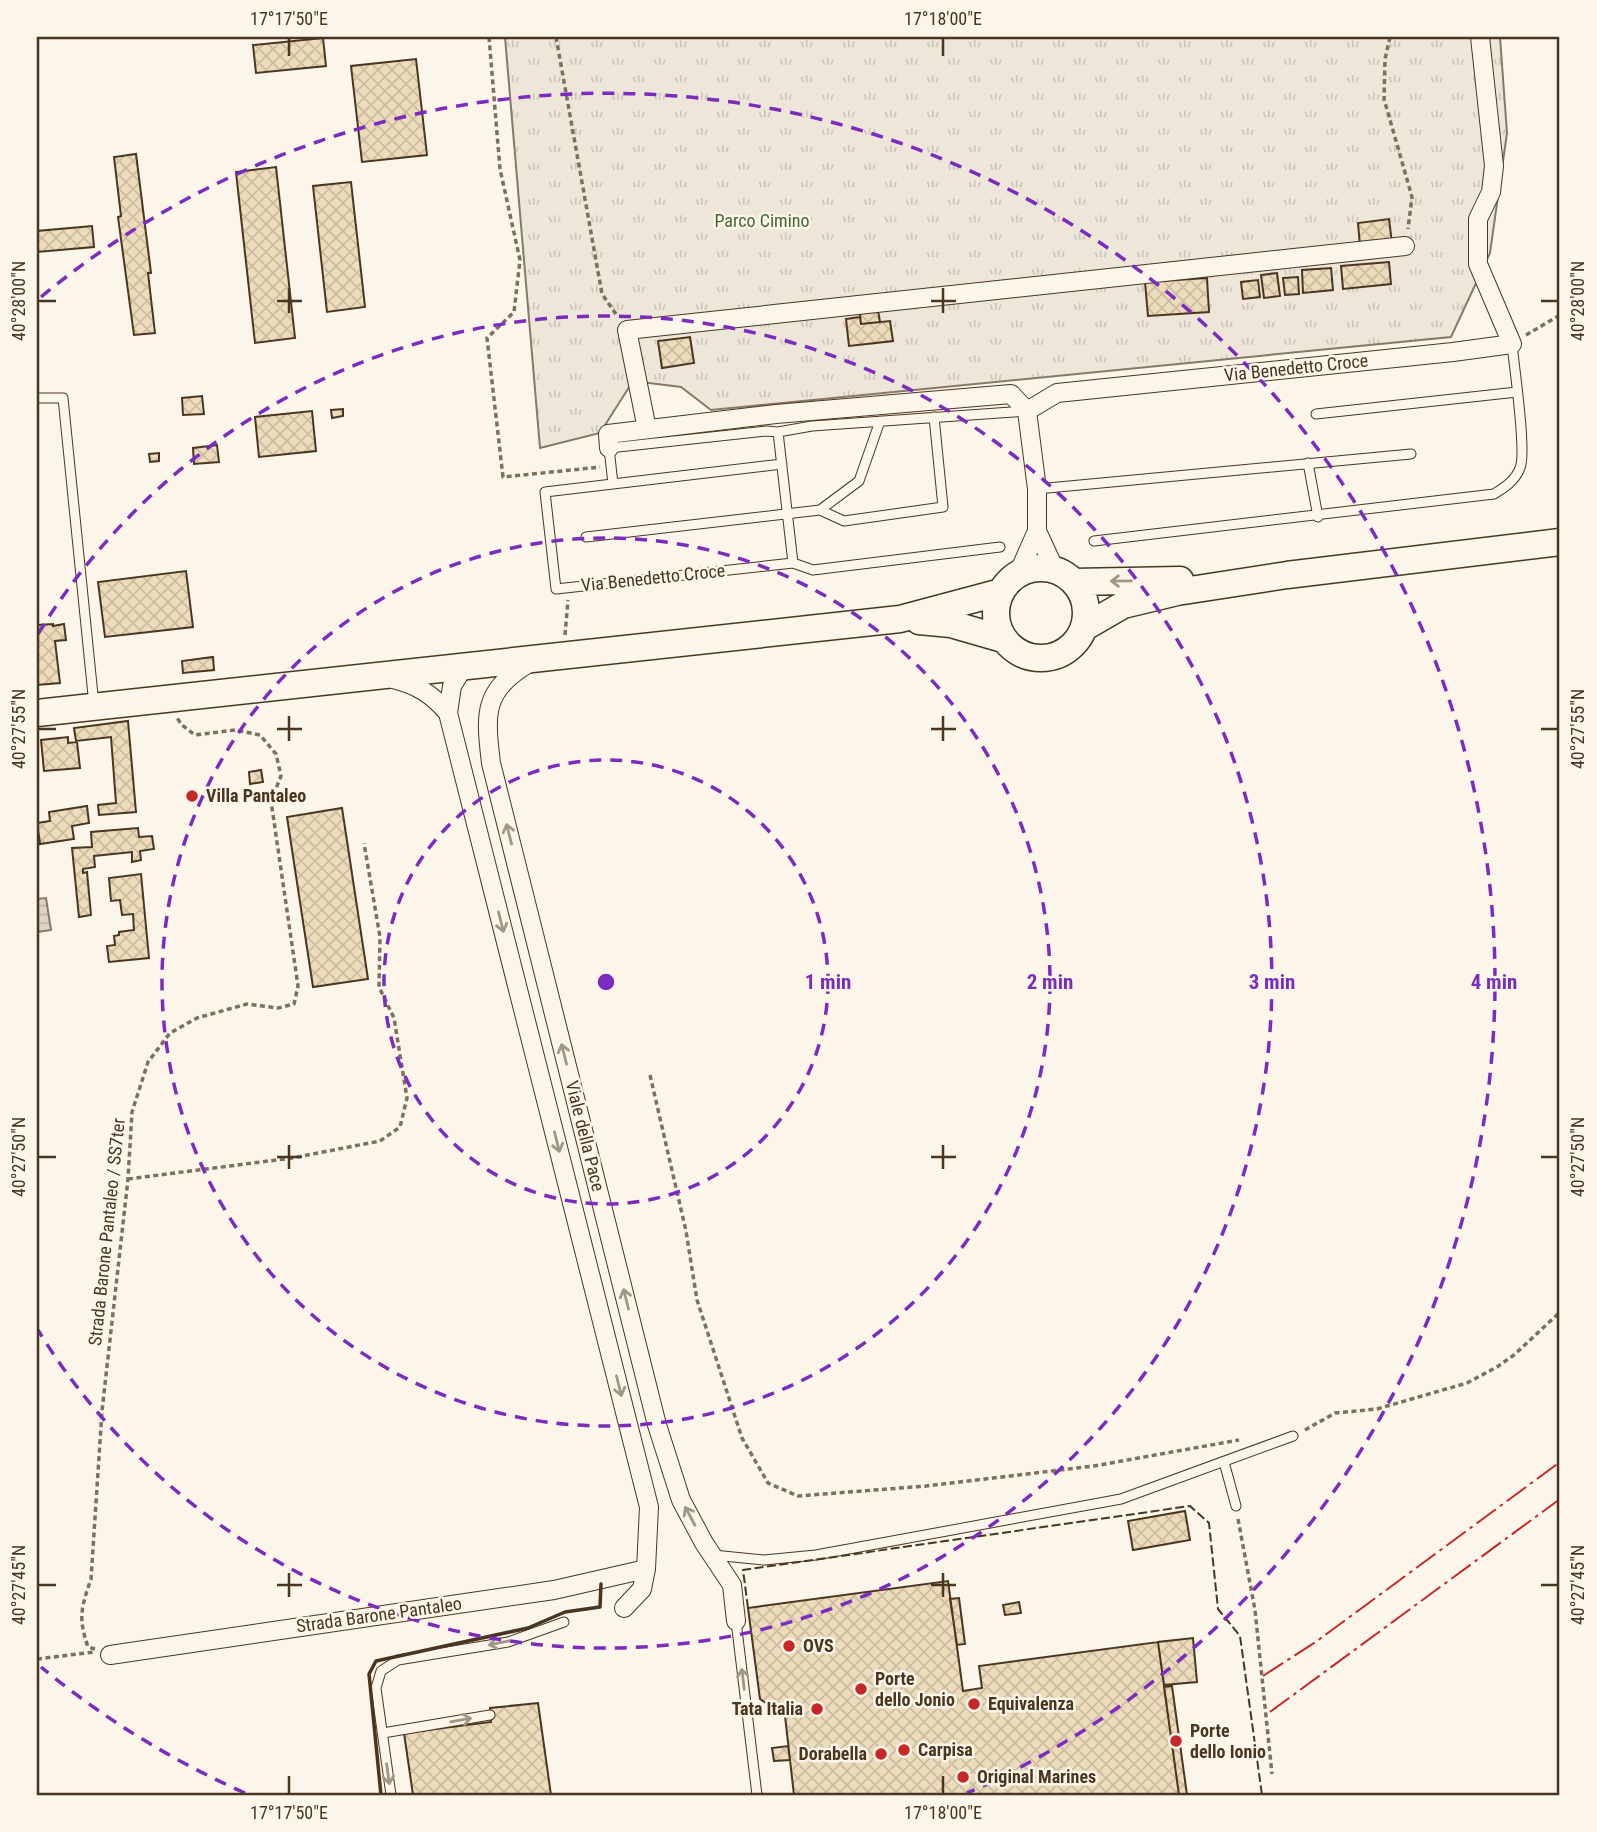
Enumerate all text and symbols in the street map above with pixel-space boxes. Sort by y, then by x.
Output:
text: 17°17'50"E [250,8,328,29]
text: 17°18'00"E [904,8,982,29]
park label: Parco Cimino [714,210,810,231]
text: 40°28'00"N [8,261,29,341]
text: 40°28'00"N [1567,261,1588,341]
street label: Via Benedetto Croce [1223,349,1369,386]
street label: Via Benedetto Croce [580,559,726,596]
one-way arrow [1110,574,1133,588]
text: 40°27'55"N [8,689,29,769]
text: 40°27'55"N [1567,689,1588,769]
place label: Villa Pantaleo [206,785,306,806]
marker: Villa Pantaleo [184,788,200,804]
one-way arrow [502,823,515,846]
one-way arrow [495,910,508,932]
centre of rings [594,970,618,994]
text: 1 min [805,970,851,994]
text: 2 min [1027,970,1073,994]
text: 3 min [1249,970,1295,994]
text: 4 min [1471,970,1517,994]
one-way arrow [557,1043,570,1066]
street label: Viale della Pace [562,1078,609,1193]
text: 40°27'50"N [8,1117,29,1197]
street label: Strada Barone Pantaleo / SS7ter [84,1117,129,1347]
text: 40°27'50"N [1567,1117,1588,1197]
one-way arrow [551,1130,564,1153]
one-way arrow [619,1288,632,1311]
one-way arrow [613,1375,626,1397]
one-way arrow [683,1507,697,1527]
text: 40°27'45"N [8,1545,29,1625]
text: 40°27'45"N [1567,1545,1588,1625]
street label: Strada Barone Pantaleo [295,1592,463,1637]
place label: OVS [803,1635,834,1656]
one-way arrow [488,1637,511,1651]
marker: OVS [781,1638,797,1654]
one-way arrow [737,1668,750,1691]
place label: Porte dello Jonio [875,1668,955,1710]
marker: Porte dello Jonio [853,1681,869,1697]
place label: Equivalenza [988,1693,1074,1714]
marker: Equivalenza [966,1696,982,1712]
place label: Tata Italia [732,1698,803,1719]
marker: Tata Italia [809,1701,825,1717]
one-way arrow [449,1713,472,1726]
place label: Porte dello Ionio [1190,1720,1266,1762]
marker: Porte dello Ionio [1168,1733,1184,1749]
place label: Carpisa [918,1739,973,1760]
marker: Carpisa [896,1742,912,1758]
place label: Dorabella [799,1743,867,1764]
marker: Dorabella [873,1746,889,1762]
one-way arrow [382,1762,395,1785]
place label: Original Marines [977,1766,1096,1787]
marker: Original Marines [955,1769,971,1785]
text: 17°17'50"E [250,1802,328,1823]
text: 17°18'00"E [904,1802,982,1823]

